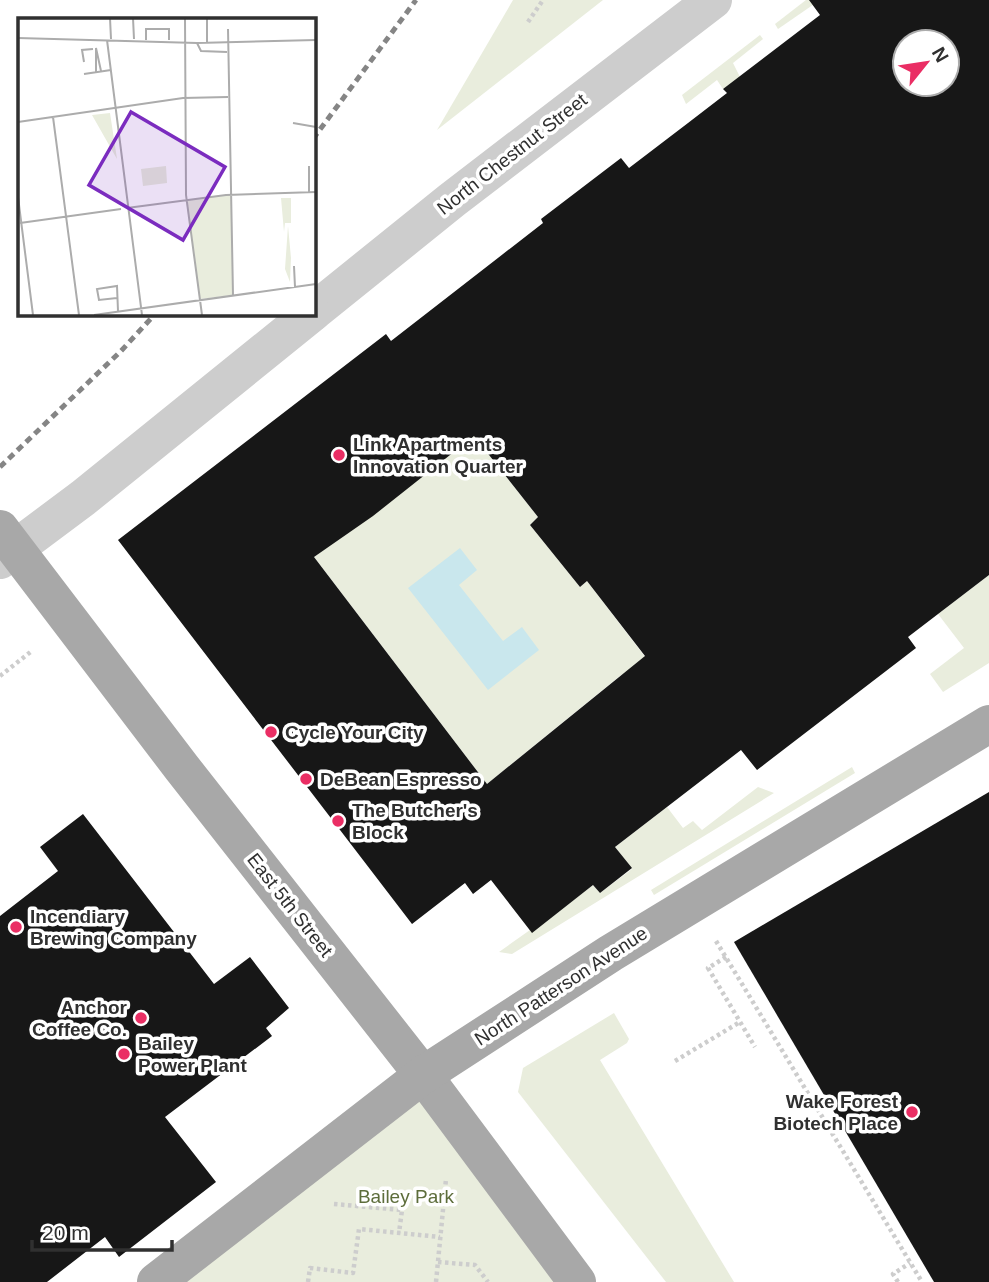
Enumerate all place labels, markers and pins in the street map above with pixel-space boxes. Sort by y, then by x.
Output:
place label: Link Apartments Innovation Quarter [353,434,524,477]
marker: Link Apartments Innovation Quarter [331,447,347,463]
place label: Cycle Your City [285,722,424,743]
marker: Cycle Your City [263,724,279,740]
place label: DeBean Espresso [320,769,482,790]
marker: DeBean Espresso [298,771,314,787]
place label: The Butcher's Block [352,800,478,843]
marker: The Butcher's Block [330,813,346,829]
place label: Incendiary Brewing Company [30,906,197,949]
marker: Incendiary Brewing Company [8,919,24,935]
place label: Anchor Coffee Co. [32,997,128,1040]
marker: Anchor Coffee Co. [133,1010,149,1026]
place label: Bailey Power Plant [138,1033,247,1076]
marker: Bailey Power Plant [116,1046,132,1062]
place label: Wake Forest Biotech Place [773,1091,899,1134]
marker: Wake Forest Biotech Place [904,1104,920,1120]

